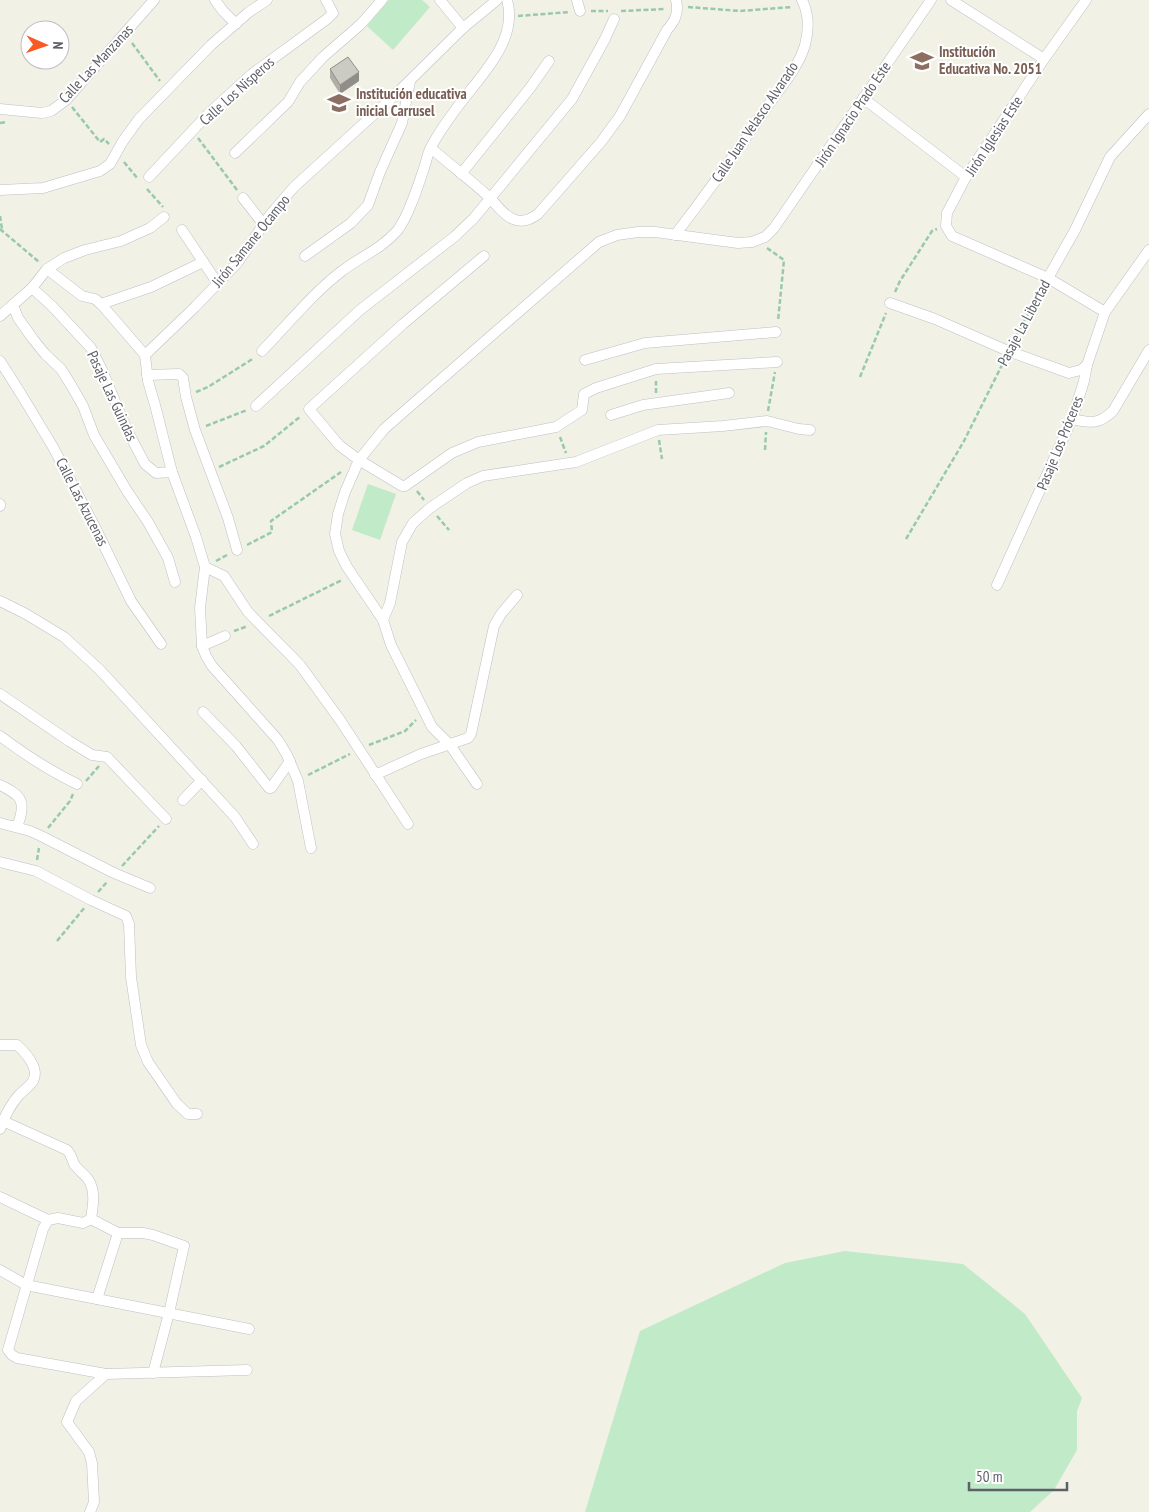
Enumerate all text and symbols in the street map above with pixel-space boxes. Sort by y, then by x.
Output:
north arrow [20,20,70,70]
street label: Calle Las Manzanas [54,20,137,107]
text: N [49,41,67,50]
place label: Institución Educativa No. 2051 [939,42,1042,78]
school or university icon: Institución Educativa No. 2051 [909,48,935,74]
street label: Calle Los Nisperos [195,52,278,129]
street label: Calle Juan Velasco Alvarado [707,58,802,186]
street label: Jirón Ignacio Prado Este [810,58,895,171]
place label: Institución educativa inicial Carrusel [356,84,467,120]
school or university icon: Institución educativa inicial Carrusel [326,90,352,116]
street label: Jirón Iglesias Este [960,92,1026,180]
street label: Jirón Samane Ocampo [207,191,294,292]
street label: Pasaje La Libertad [993,277,1054,369]
street label: Pasaje Las Guindas [83,348,142,444]
street label: Pasaje Los Próceres [1032,393,1087,493]
street label: Calle Las Azucenas [52,454,113,549]
scale bar [969,1460,1066,1492]
text: 50 m [976,1467,1002,1486]

